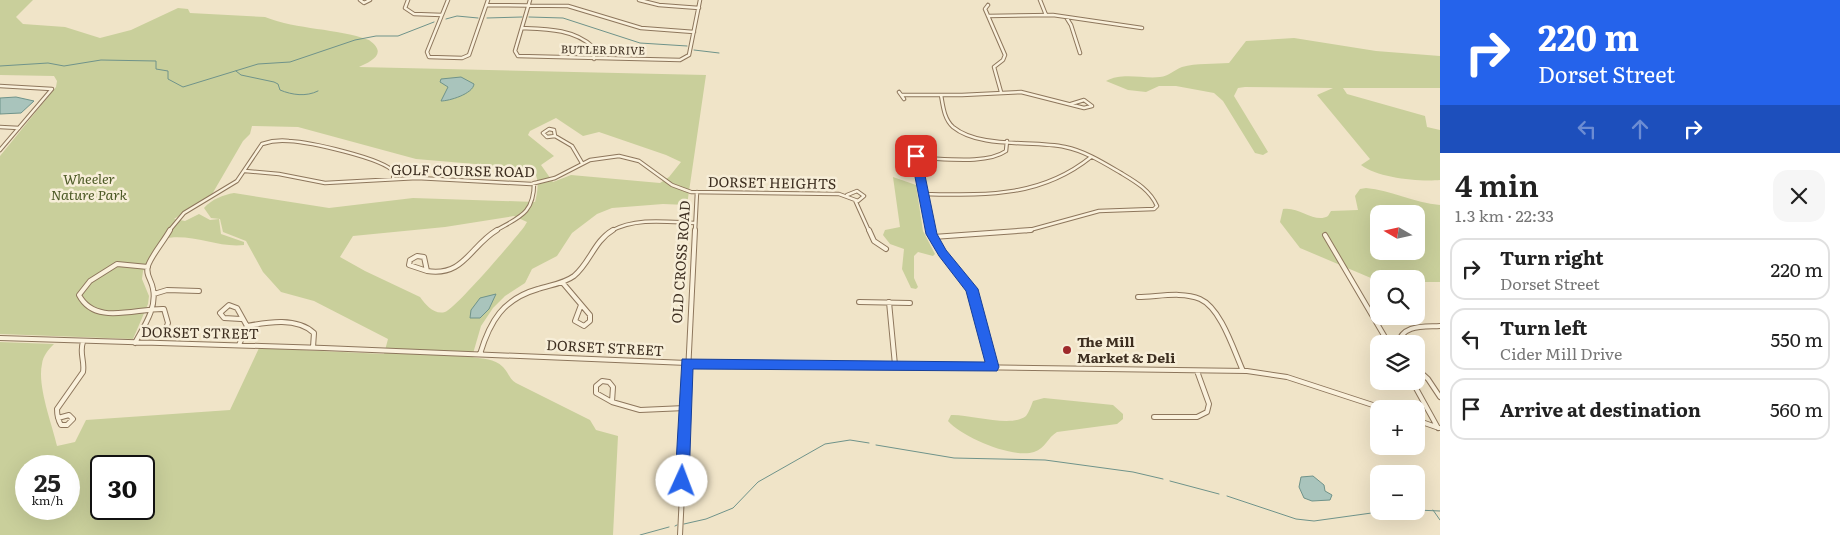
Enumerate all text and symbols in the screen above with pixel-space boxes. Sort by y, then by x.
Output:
text: 220 m [1538,10,1639,62]
icon: right [1455,20,1520,85]
street label: BUTLER DRIVE [561,40,645,58]
text: Dorset Street [1538,57,1675,90]
icon: left [1573,115,1601,143]
icon: ahead [1626,115,1654,143]
icon: right [1679,115,1707,143]
pin [895,135,937,177]
icon: arrive [902,142,930,170]
street label: GOLF COURSE ROAD [391,159,535,181]
text: 4 min [1455,162,1539,206]
park label: Wheeler Nature Park [51,168,128,204]
button: close [1773,170,1825,222]
street label: DORSET HEIGHTS [708,171,836,193]
street label: OLD CROSS ROAD [666,199,694,324]
text: 1.3 km · 22:33 [1455,203,1554,227]
north arrow [1370,205,1425,260]
map controls [1370,205,1425,520]
text: Turn right [1500,243,1604,271]
icon: right [1457,255,1485,283]
text: 220 m [1771,255,1823,283]
button: search [1370,270,1425,325]
text: Dorset Street [1500,271,1600,295]
text: Turn left [1500,313,1587,341]
street label: DORSET STREET [141,321,259,343]
icon: left [1457,325,1485,353]
text: 550 m [1770,325,1823,353]
place label: The Mill Market & Deli [1077,331,1175,367]
street label: DORSET STREET [546,334,664,360]
button: layers [1370,335,1425,390]
text: Cider Mill Drive [1500,341,1622,365]
marker: The Mill Market & Deli [1061,344,1073,356]
icon: arrive [1457,395,1485,423]
text: Arrive at destination [1500,395,1701,423]
text: 560 m [1770,395,1823,423]
button: + [1370,400,1425,455]
position arrow [655,454,707,506]
speed limit sign: 30 [90,455,155,520]
text: 25 [34,463,61,500]
button: − [1370,465,1425,520]
text: km/h [32,491,63,509]

